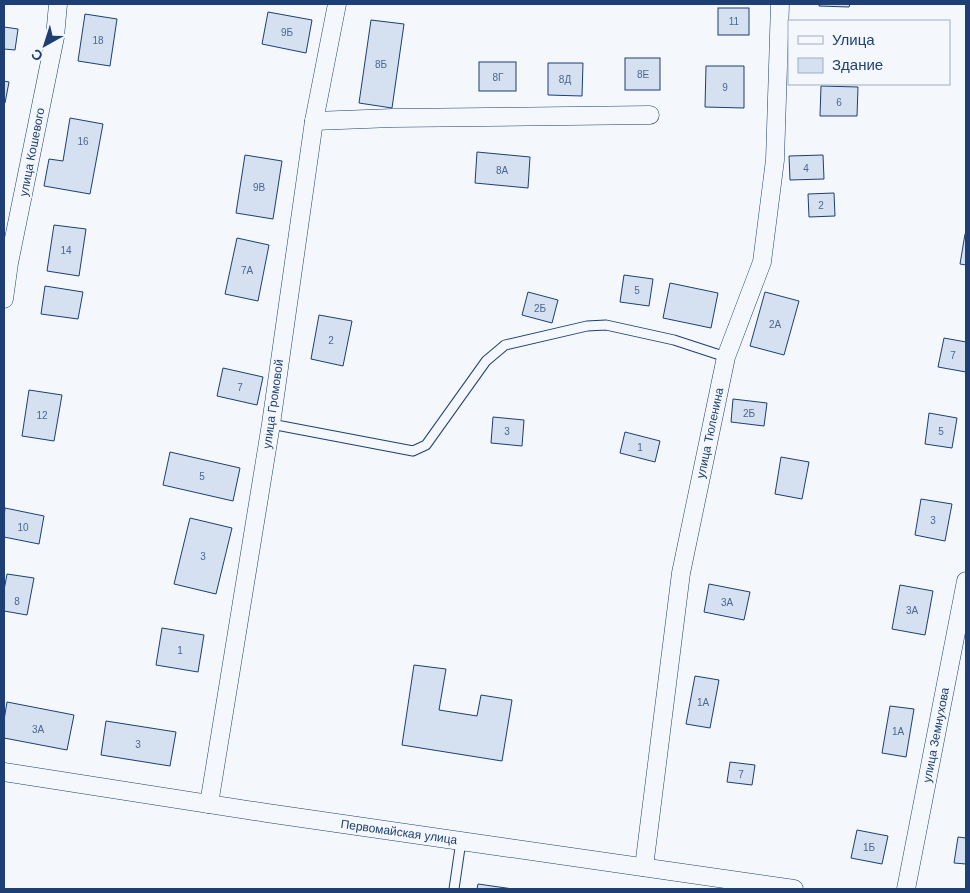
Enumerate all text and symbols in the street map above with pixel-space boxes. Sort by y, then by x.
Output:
house number: 11 [729,16,740,27]
north arrow [20,20,70,70]
legend [788,20,950,85]
house number: 9Б [281,27,293,38]
text: Улица [832,31,875,48]
house number: 18 [92,35,104,46]
text: С [28,46,46,65]
text: Здание [832,56,883,73]
house number: 8Б [375,59,387,70]
house number: 8Е [637,69,649,80]
house number: 8Г [493,72,504,83]
house number: 8Д [559,74,571,85]
house number: 9 [722,82,728,93]
house number: 6 [836,97,842,108]
street label: улица Кошевого [17,106,48,198]
house number: 16 [77,136,89,147]
house number: 4 [803,163,809,174]
house number: 8А [496,165,508,176]
house number: 9В [253,182,265,193]
house number: 2 [818,200,824,211]
house number: 14 [60,245,72,256]
house number: 7А [241,265,253,276]
house number: 5 [634,285,640,296]
house number: 2Б [534,303,546,314]
house number: 2А [769,319,781,330]
house number: 2 [328,335,334,346]
house number: 7 [950,350,956,361]
street label: улица Громовой [260,358,286,450]
house number: 7 [237,382,243,393]
street label: улица Тюленина [694,386,726,480]
house number: 2Б [743,408,755,419]
house number: 12 [36,410,48,421]
house number: 3 [504,426,510,437]
house number: 5 [938,426,944,437]
house number: 1 [637,442,643,453]
house number: 5 [199,471,205,482]
house number: 3 [930,515,936,526]
house number: 10 [17,522,29,533]
house number: 3 [200,551,206,562]
house number: 8 [14,596,20,607]
house number: 3А [721,597,733,608]
house number: 3А [906,605,918,616]
house number: 1 [177,645,183,656]
street label: улица Земнухова [920,686,952,784]
house number: 1А [697,697,709,708]
house number: 3А [32,724,44,735]
house number: 1А [892,726,904,737]
house number: 3 [135,739,141,750]
house number: 7 [738,769,744,780]
street label: Первомайская улица [340,817,458,847]
house number: 1Б [863,842,875,853]

